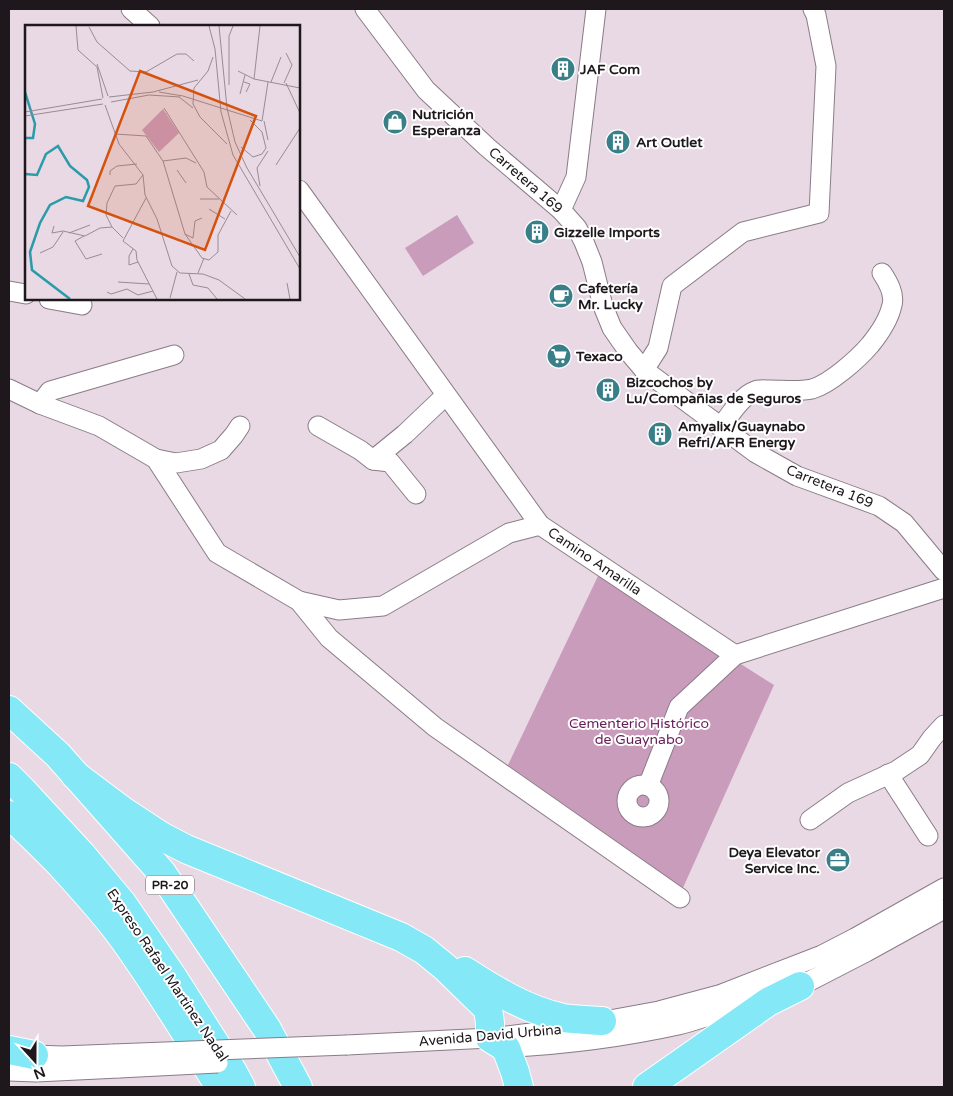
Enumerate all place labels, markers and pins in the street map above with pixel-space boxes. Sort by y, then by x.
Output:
building icon: JAF Com [550,56,576,82]
place label: JAF Com [579,61,640,78]
place label: Nutrición Esperanza [412,106,481,139]
shop icon: Nutrición Esperanza [382,109,408,135]
building icon: Art Outlet [605,129,631,155]
place label: Art Outlet [636,134,703,151]
building icon: Gizzelle Imports [524,219,550,245]
place label: Gizzelle Imports [554,224,660,241]
place label: Cafetería Mr. Lucky [578,280,643,313]
cafe icon: Cafetería Mr. Lucky [548,283,574,309]
supermarket icon: Texaco [546,343,572,369]
place label: Texaco [575,348,623,365]
place label: Bizcochos by Lu/Compañias de Seguros [626,374,802,407]
building icon: Bizcochos by Lu/Compañias de Seguros [595,377,621,403]
place label: Amyalix/Guaynabo Refri/AFR Energy [678,418,806,451]
building icon: Amyalix/Guaynabo Refri/AFR Energy [647,421,673,447]
place label: Deya Elevator Service Inc. [729,844,821,877]
office icon: Deya Elevator Service Inc. [825,847,851,873]

